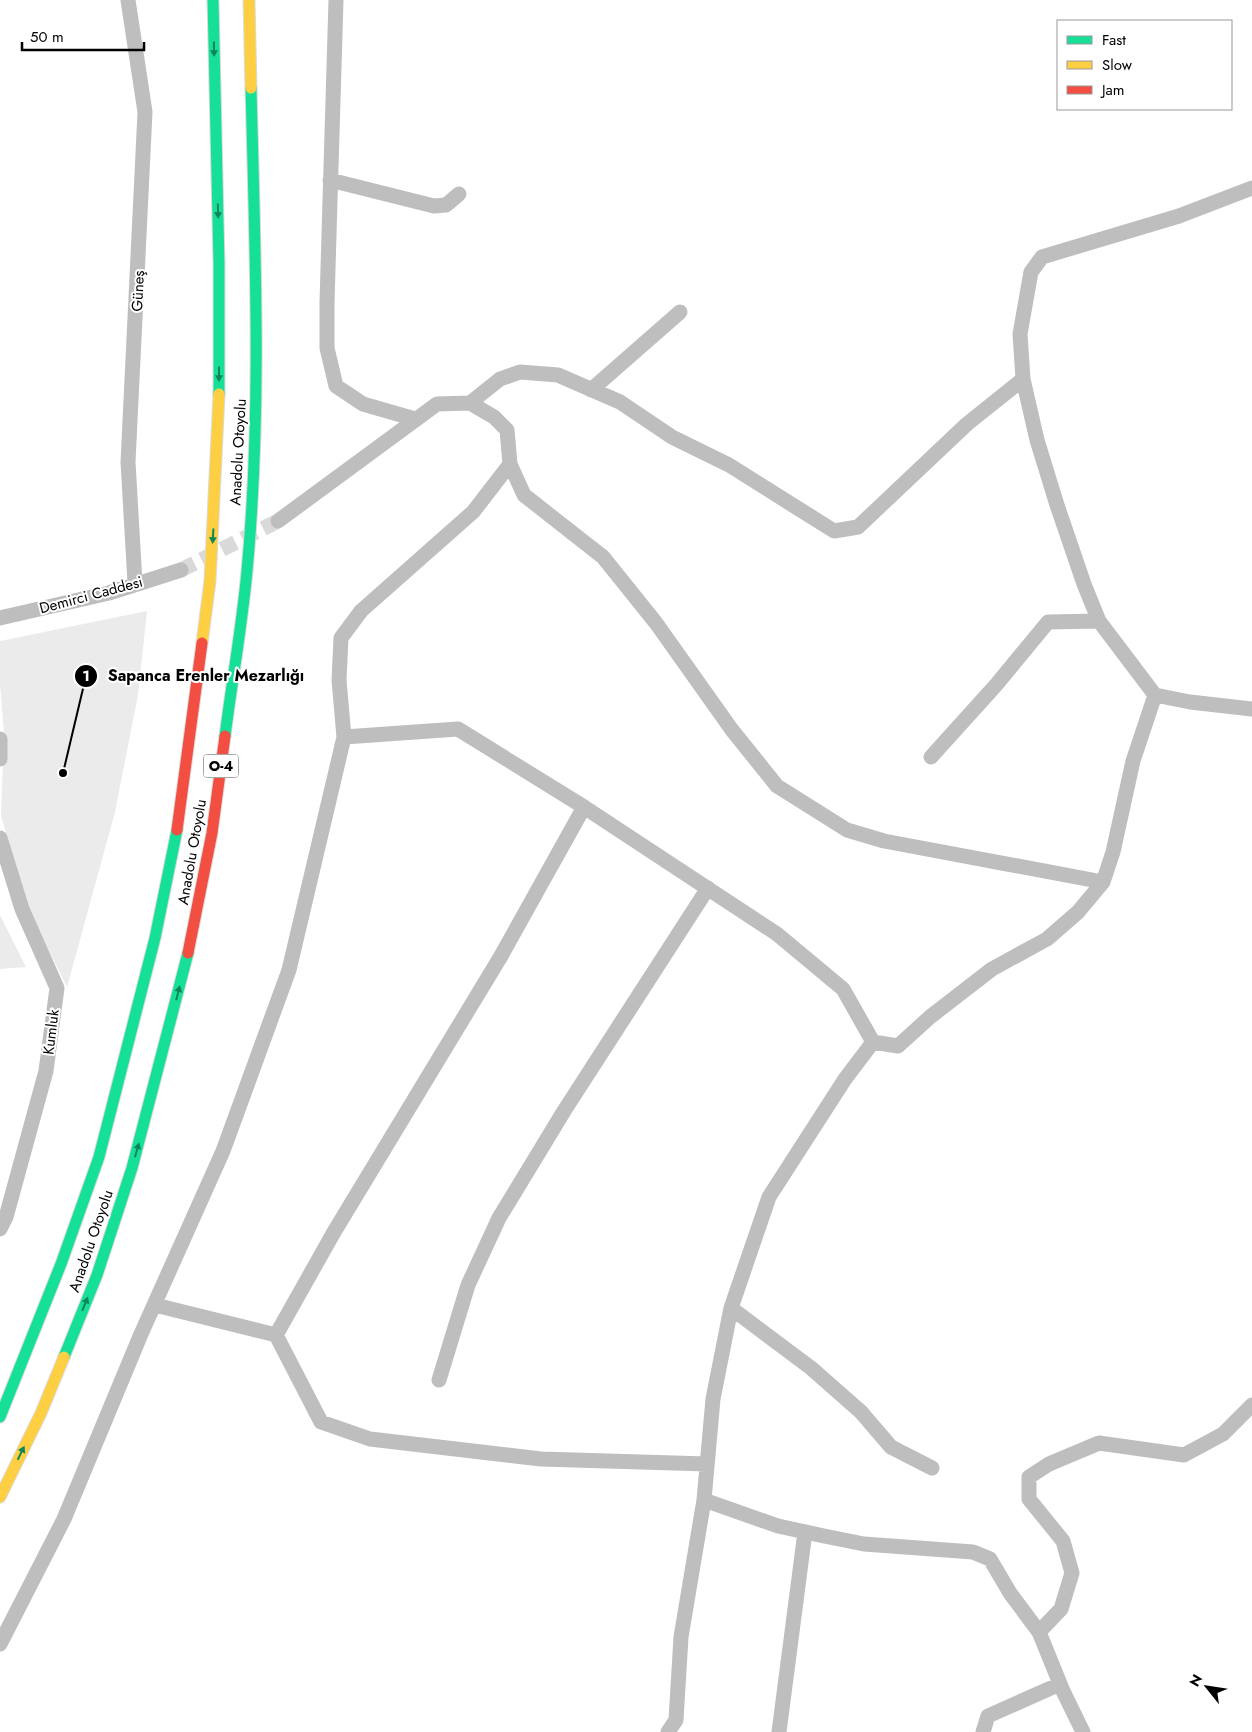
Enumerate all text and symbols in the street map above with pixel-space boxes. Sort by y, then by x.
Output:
scale bar [22,20,145,52]
legend [1057,20,1232,110]
text: 50 m [30,26,64,48]
text: Fast [1102,29,1126,51]
one-way arrow [210,41,218,57]
text: Slow [1102,54,1133,76]
text: Jam [1100,79,1125,101]
one-way arrow [214,203,222,219]
street label: Güneş [126,270,150,312]
one-way arrow [215,366,223,382]
street label: Anadolu Otoyolu [224,398,252,506]
one-way arrow [208,528,216,544]
street label: Demirci Caddesi [37,571,145,619]
callout: Sapanca Erenler Mezarlığı [73,660,315,691]
text: Sapanca Erenler Mezarlığı [108,664,304,687]
text: 1 [82,665,90,687]
road number: O-4 [204,754,238,778]
street label: Anadolu Otoyolu [172,797,212,907]
one-way arrow [174,985,182,1000]
street label: Kumluk [37,1008,65,1056]
one-way arrow [133,1142,141,1157]
street label: Anadolu Otoyolu [63,1187,119,1295]
one-way arrow [82,1297,90,1311]
one-way arrow [17,1446,25,1460]
north arrow [1182,1662,1232,1712]
text: N [1184,1671,1207,1690]

